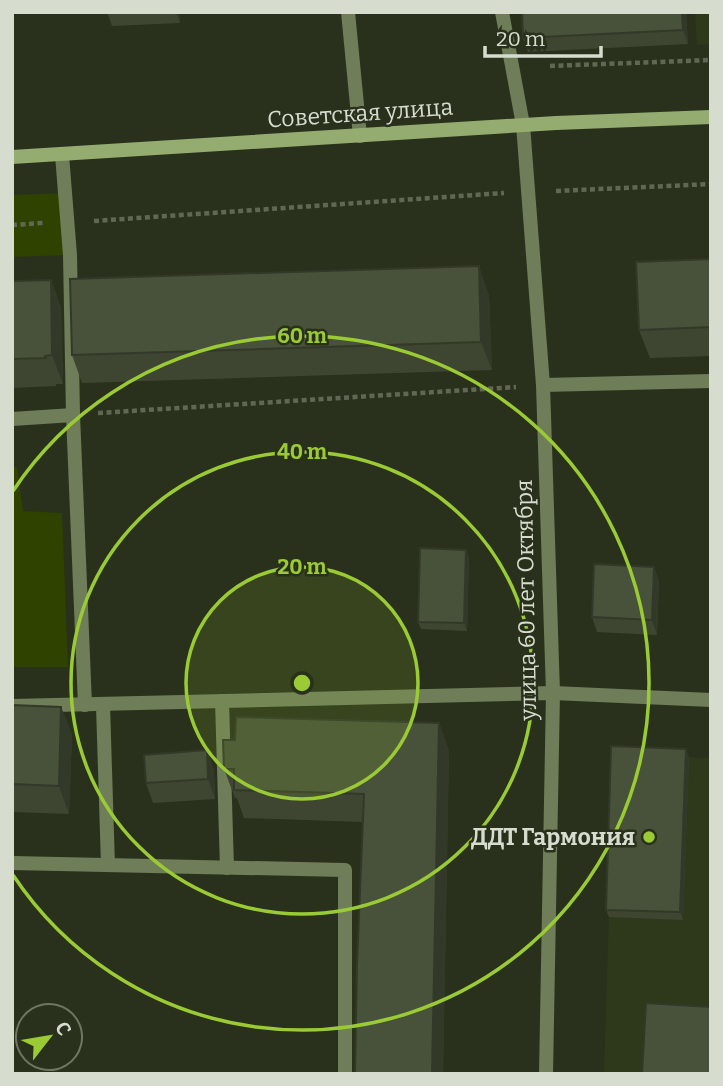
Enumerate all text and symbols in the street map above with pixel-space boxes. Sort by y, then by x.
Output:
scale bar [485,14,600,58]
text: 20 m [496,26,545,52]
street label: Советская улица [266,93,454,133]
text: 60 m [277,323,327,349]
text: 40 m [277,439,327,465]
street label: улица 60 лет Октября [510,479,542,722]
text: 20 m [278,554,326,580]
centre of rings [290,671,314,695]
place label: ДДТ Гармония [471,823,635,851]
marker: ДДТ Гармония [641,829,657,845]
north arrow [14,1002,84,1072]
text: С [50,1017,76,1040]

